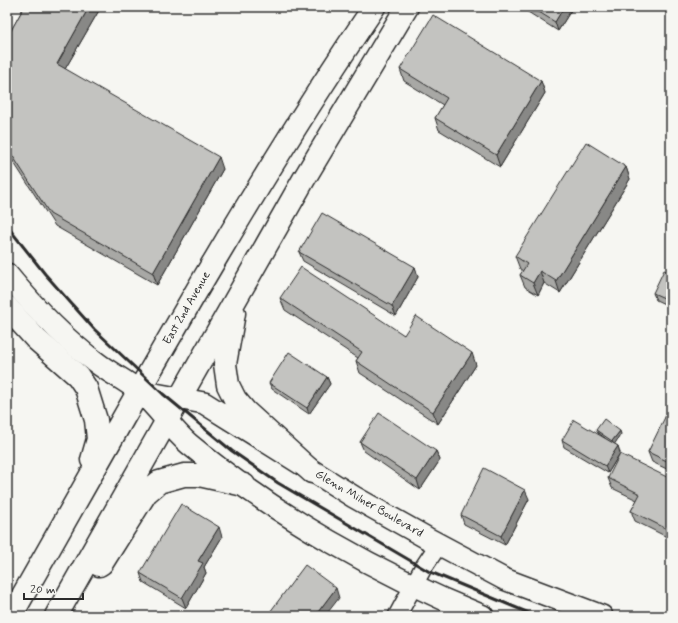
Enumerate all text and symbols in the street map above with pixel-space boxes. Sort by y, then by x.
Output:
street label: East 2nd Avenue [159,268,215,348]
street label: Glenn Milner Boulevard [312,467,426,541]
scale bar [24,575,83,601]
text: 20 m [30,582,56,598]

